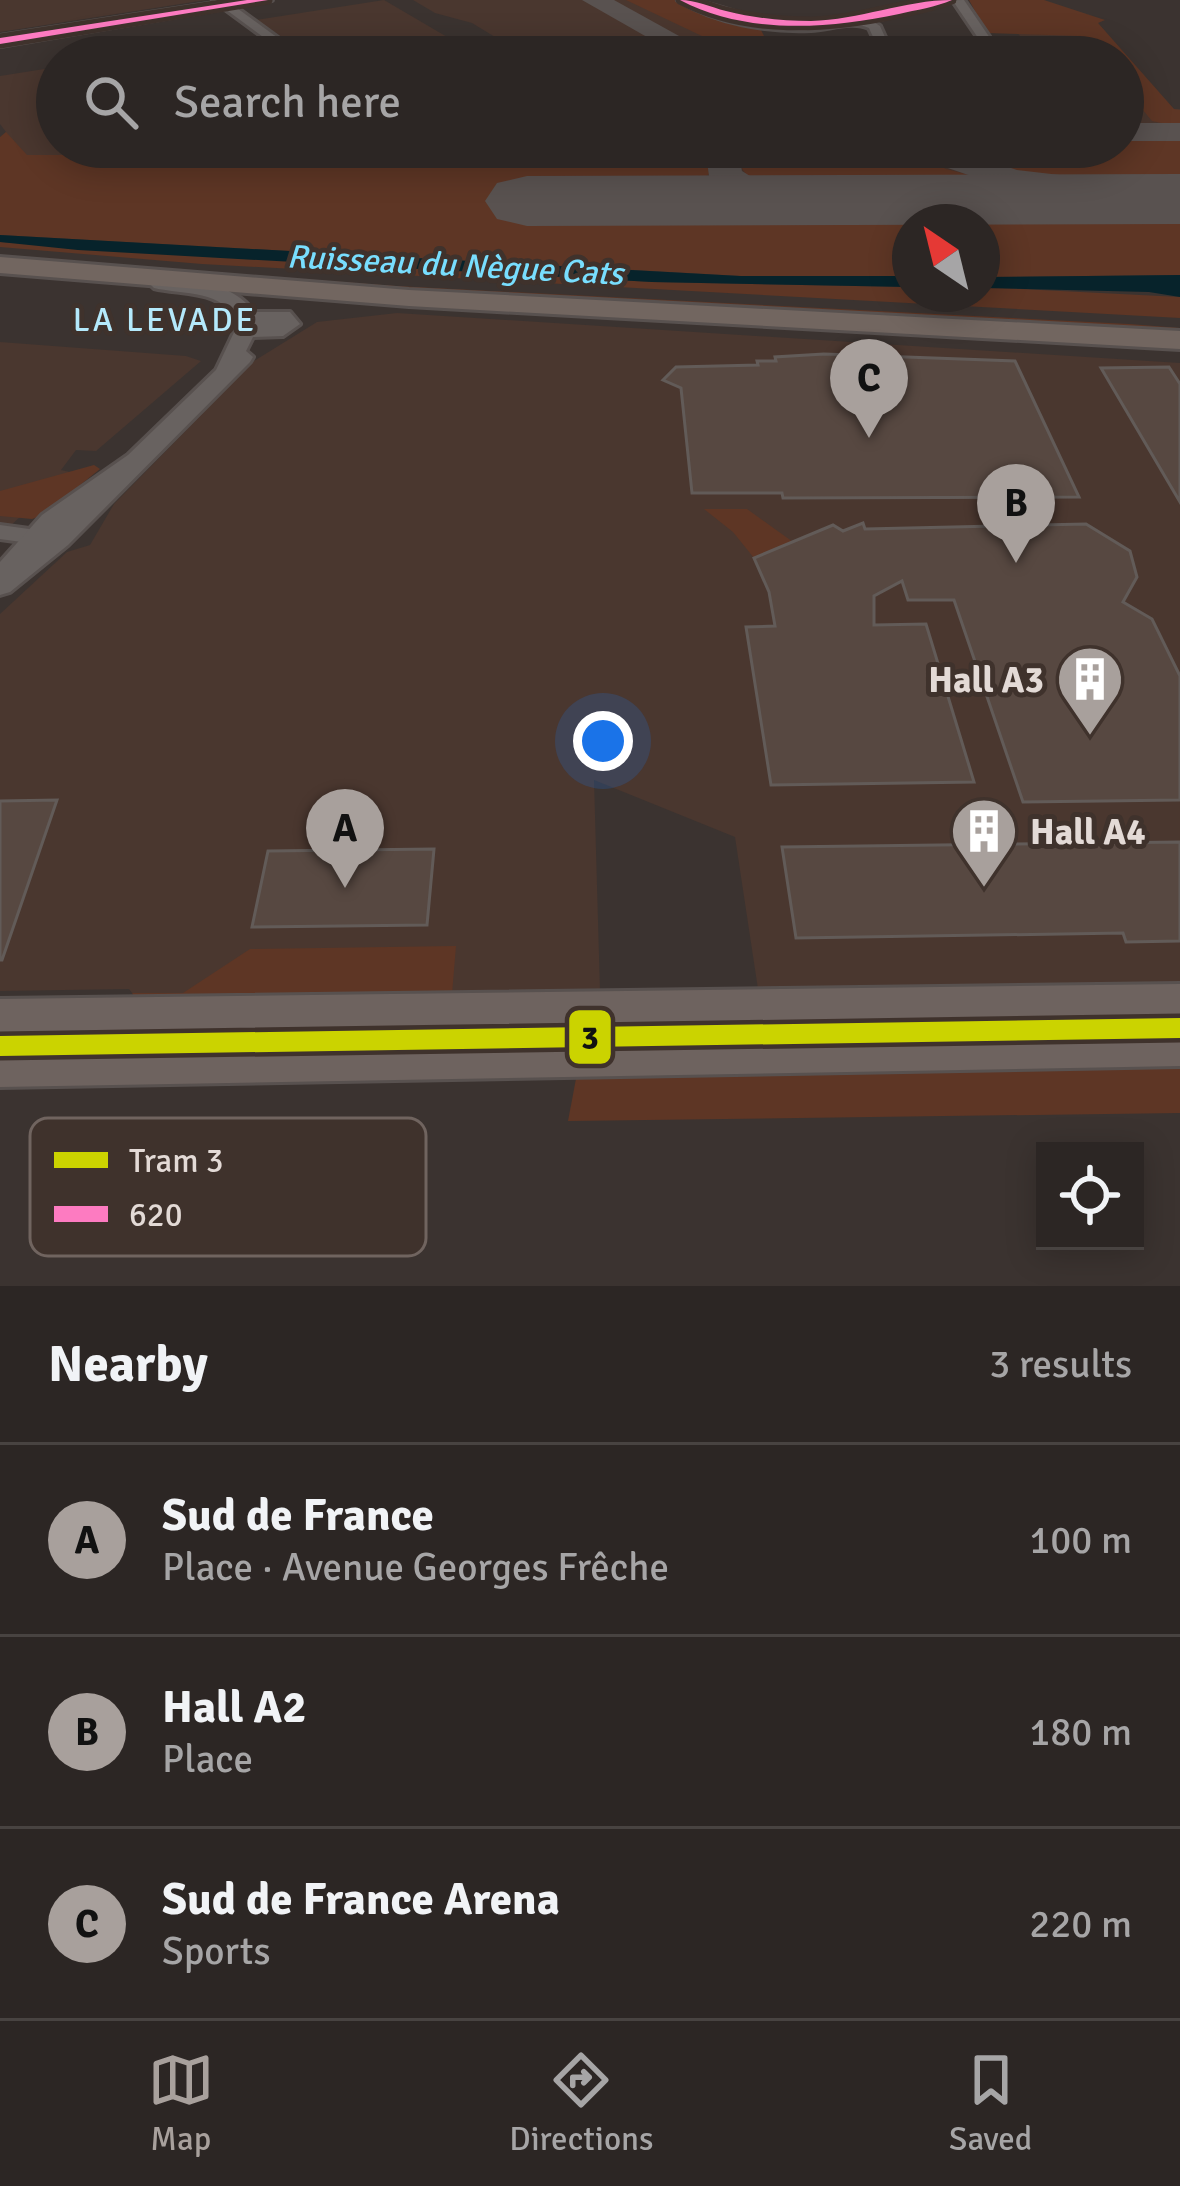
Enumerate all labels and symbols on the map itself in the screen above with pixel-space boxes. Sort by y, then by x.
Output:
north arrow [892,204,1000,312]
water label: Ruisseau du Nègue Cats [286,236,627,295]
district label: LA LEVADE [73,300,257,341]
pin: C [830,339,908,438]
pin: B [977,464,1055,563]
building icon: Hall A3 [1055,644,1125,738]
place label: Hall A3 [928,658,1044,703]
your location [573,711,633,771]
pin: A [306,789,384,888]
building icon: Hall A4 [949,796,1019,890]
place label: Hall A4 [1030,810,1146,855]
line badge: 3 [567,1008,613,1066]
text: 3 [581,1018,599,1059]
legend [30,1118,426,1256]
text: Tram 3 [129,1141,224,1182]
text: 620 [129,1195,182,1236]

